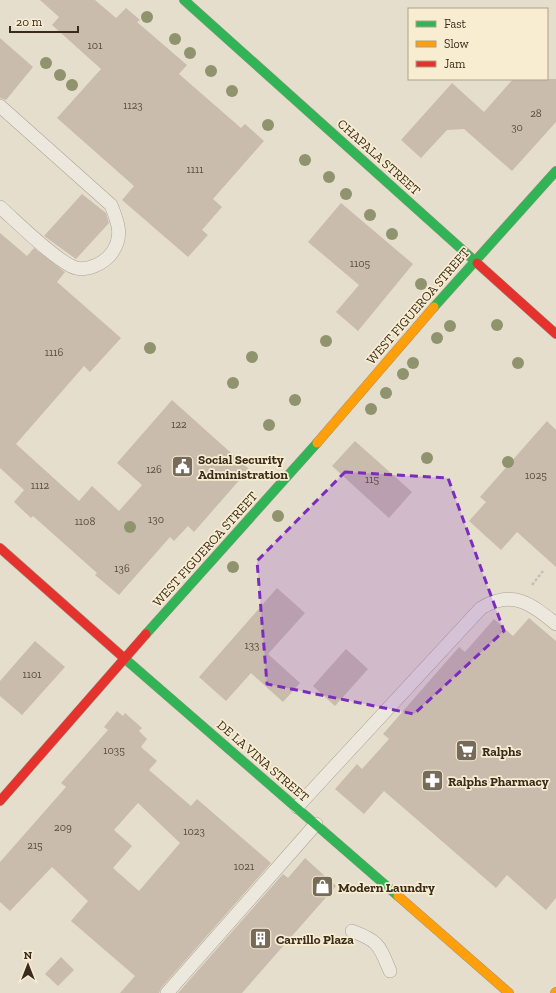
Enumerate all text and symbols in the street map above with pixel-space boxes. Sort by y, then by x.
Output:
scale bar [10,8,78,34]
legend [408,8,548,80]
text: 20 m [16,15,43,29]
text: Fast [444,17,467,31]
text: Slow [444,37,470,51]
house number: 101 [88,39,103,52]
text: Jam [444,57,466,71]
house number: 1123 [123,99,143,112]
house number: 28 [530,107,542,120]
street label: CHAPALA STREET [334,116,424,198]
house number: 30 [511,121,523,134]
house number: 1111 [187,163,204,176]
street label: WEST FIGUEROA STREET [363,245,473,367]
house number: 1105 [350,257,371,270]
house number: 1116 [45,346,63,359]
house number: 122 [171,418,187,431]
place label: Social Security Administration [198,452,288,482]
public building icon: Social Security Administration [170,453,196,479]
house number: 126 [146,463,162,476]
house number: 1025 [525,469,547,482]
house number: 115 [365,473,379,486]
house number: 1112 [31,479,50,492]
street label: WEST FIGUEROA STREET [150,489,260,609]
house number: 130 [148,513,164,526]
house number: 1108 [75,515,95,528]
house number: 136 [114,562,130,575]
house number: 133 [245,639,260,652]
house number: 1101 [22,668,42,681]
street label: DE LA VINA STREET [214,717,312,805]
supermarket icon: Ralphs [454,738,480,764]
house number: 1035 [103,744,125,757]
place label: Ralphs [482,744,522,759]
pharmacy icon: Ralphs Pharmacy [419,768,445,794]
place label: Ralphs Pharmacy [448,774,549,789]
house number: 209 [54,821,72,834]
house number: 1023 [183,825,205,838]
house number: 215 [27,839,43,852]
house number: 1021 [234,860,255,873]
shop icon: Modern Laundry [309,874,335,900]
place label: Modern Laundry [338,880,435,895]
building icon: Carrillo Plaza [248,926,274,952]
place label: Carrillo Plaza [276,932,354,947]
north arrow [8,945,48,985]
text: N [24,949,33,962]

